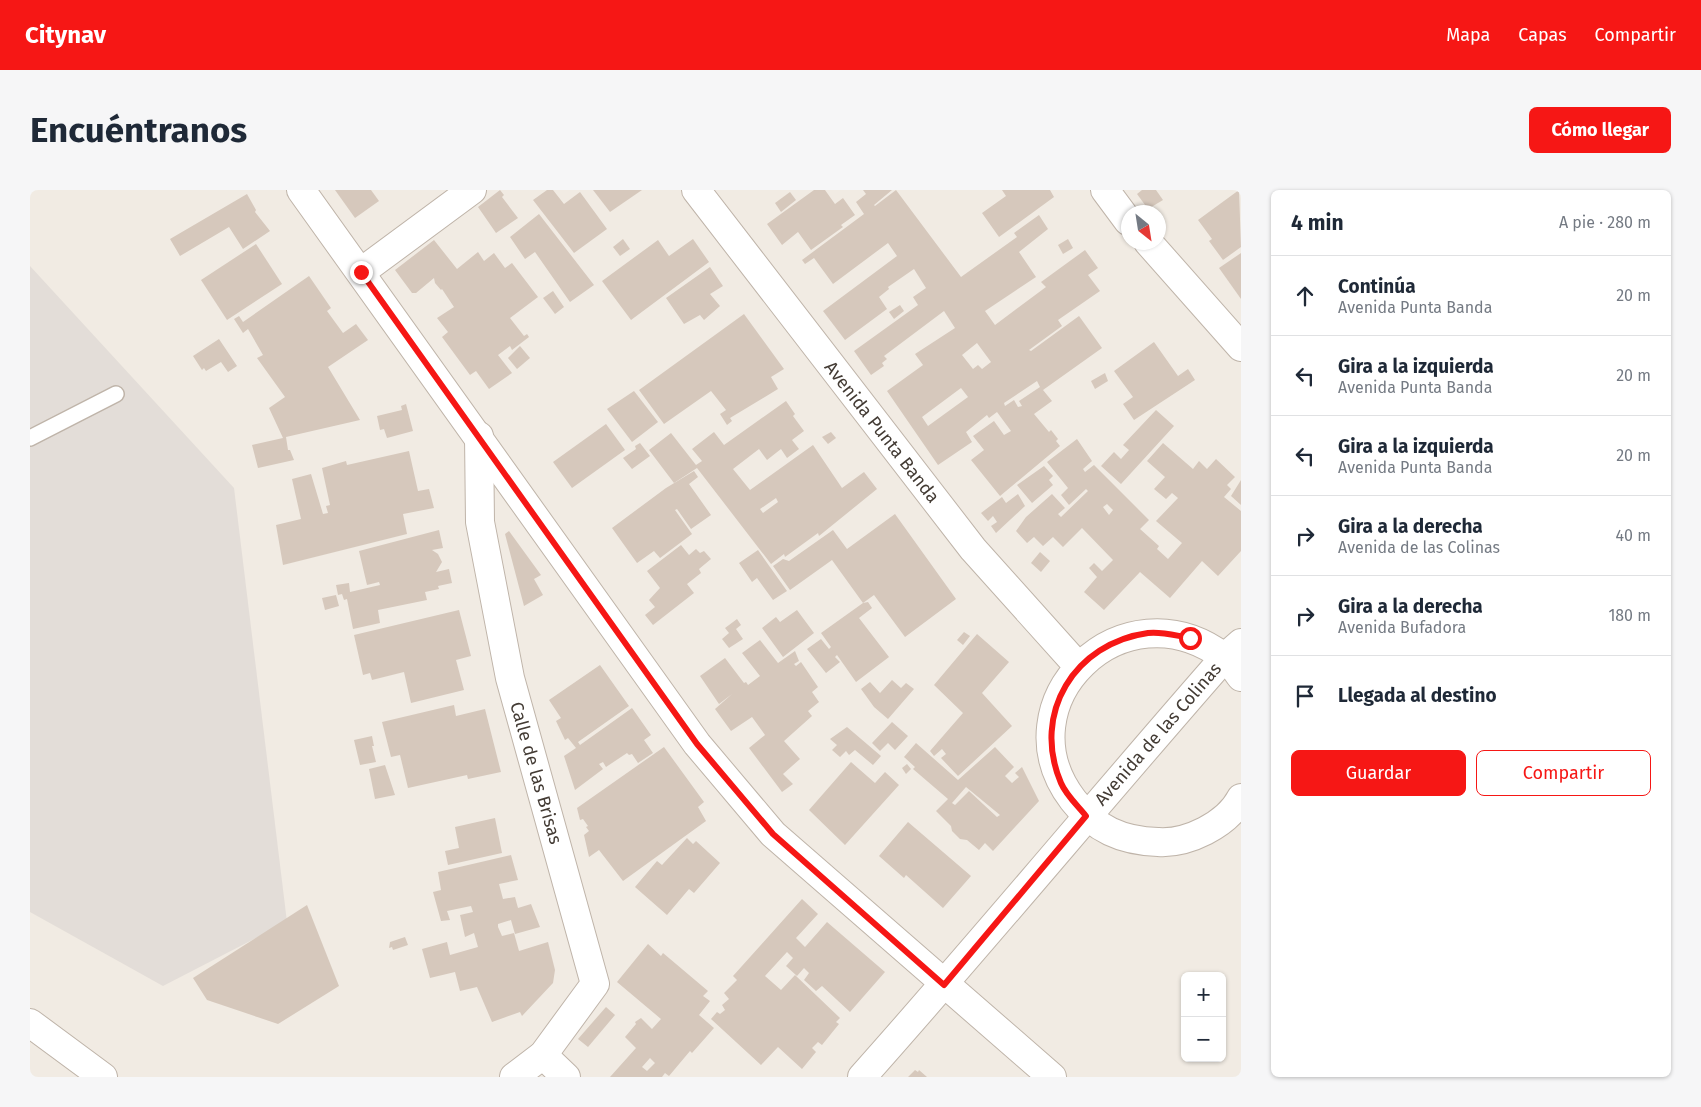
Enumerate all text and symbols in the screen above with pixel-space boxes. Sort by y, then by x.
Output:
text: Citynav [25,21,106,49]
text: Mapa [1446,24,1490,46]
text: Capas [1518,24,1567,46]
text: Compartir [1595,24,1676,46]
button: Cómo llegar [1529,107,1671,153]
text: Encuéntranos [30,109,247,151]
north arrow [1121,205,1166,250]
text: 4 min [1291,210,1344,236]
text: A pie · 280 m [1559,213,1651,232]
route end [350,261,373,284]
text: Continúa [1338,275,1416,298]
icon: ahead [1291,282,1319,310]
text: 20 m [1616,286,1651,305]
text: Avenida Punta Banda [1338,298,1492,317]
text: Gira a la izquierda [1338,355,1494,378]
street label: Avenida Punta Banda [820,357,944,507]
icon: left [1291,362,1319,390]
text: 20 m [1616,366,1651,385]
text: Avenida Punta Banda [1338,378,1492,397]
text: Gira a la izquierda [1338,435,1494,458]
icon: left [1291,442,1319,470]
text: 20 m [1616,446,1651,465]
text: Avenida Punta Banda [1338,458,1492,477]
text: Gira a la derecha [1338,515,1483,538]
icon: right [1291,522,1319,550]
text: 40 m [1616,526,1651,545]
text: Avenida de las Colinas [1338,538,1500,557]
text: Gira a la derecha [1338,595,1483,618]
icon: right [1291,602,1319,630]
text: 180 m [1608,606,1651,625]
text: Avenida Bufadora [1338,618,1466,637]
route start [1179,627,1202,650]
street label: Avenida de las Colinas [1090,658,1226,810]
icon: arrive [1291,682,1319,710]
text: Llegada al destino [1338,684,1497,707]
street label: Calle de las Brisas [505,699,567,847]
button: Guardar [1291,750,1466,796]
button: Compartir [1476,750,1651,796]
map controls [1181,972,1226,1062]
button: + [1181,972,1226,1017]
button: − [1181,1017,1226,1062]

